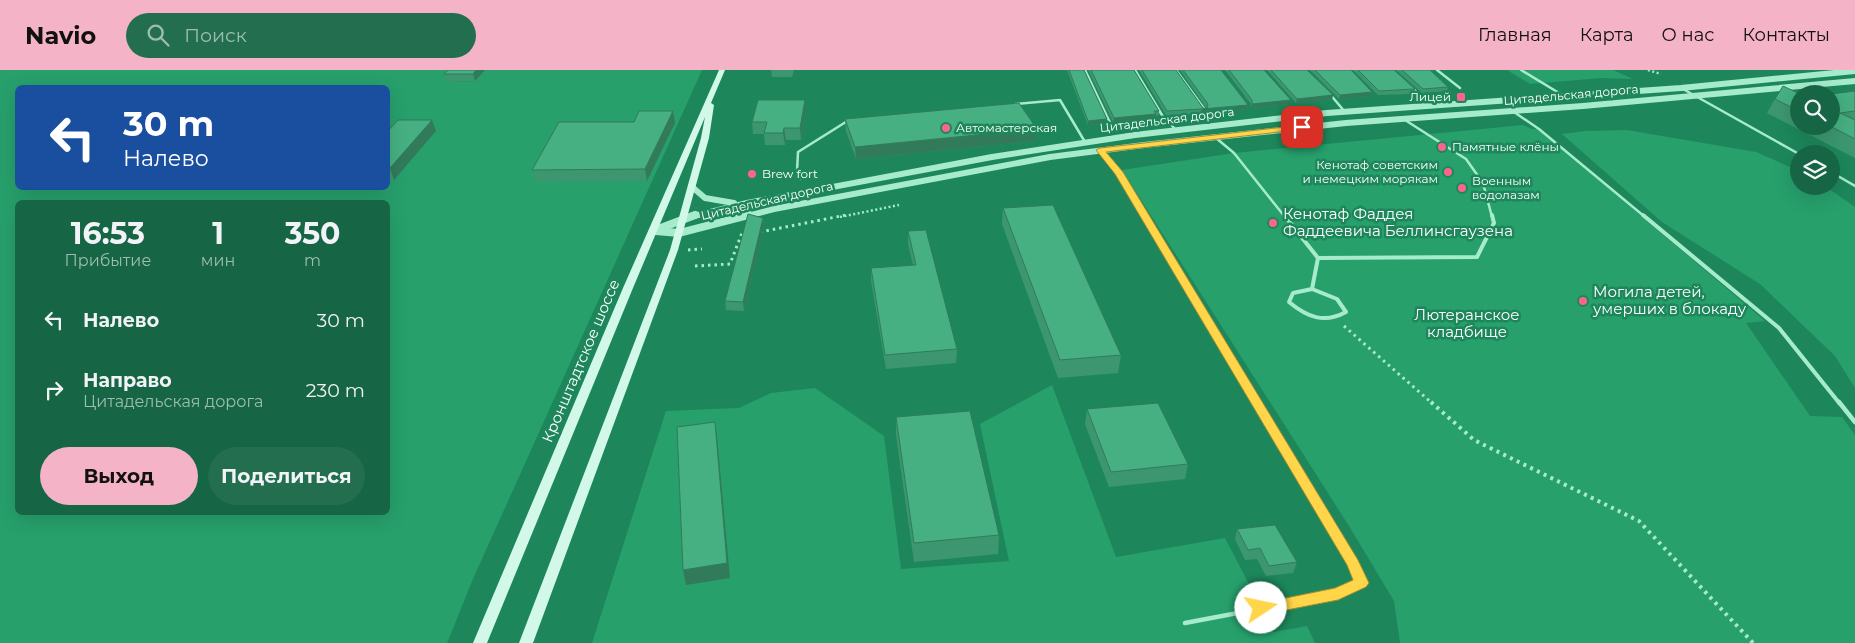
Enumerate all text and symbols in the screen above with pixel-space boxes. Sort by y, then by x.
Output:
search box [126,13,476,58]
text: Navio [25,21,96,50]
icon: search [144,21,172,49]
text: Поиск [184,24,247,47]
text: Главная [1478,24,1552,46]
text: Карта [1580,24,1634,46]
text: О нас [1662,24,1714,46]
text: Контакты [1742,24,1830,46]
street label: Цитадельская дорога [1503,81,1639,108]
map controls [1790,85,1840,195]
button: search [1790,85,1840,135]
place label: Лицей [1409,89,1451,104]
marker: Лицей [1455,91,1467,103]
text: 30 m [123,102,214,145]
street label: Цитадельская дорога [1099,104,1235,135]
icon: left [40,105,105,170]
pin [1281,106,1323,148]
icon: arrive [1288,113,1316,141]
place label: Автомастерская [956,120,1057,135]
marker: Автомастерская [940,122,952,134]
place label: Памятные клёны [1452,139,1559,154]
marker: Памятные клёны [1436,141,1448,153]
text: Налево [123,145,209,172]
button: layers [1790,145,1840,195]
place label: Кенотаф советским и немецким морякам [1302,157,1438,186]
place label: Brew fort [762,166,818,181]
marker: Кенотаф советским и немецким морякам [1442,166,1454,178]
marker: Brew fort [746,168,758,180]
place label: Военным водолазам [1472,173,1540,202]
street label: Цитадельская дорога [699,178,835,223]
marker: Военным водолазам [1456,182,1468,194]
place label: Кенотаф Фаддея Фаддеевича Беллинсгаузена [1283,204,1513,240]
text: 16:53 [71,215,145,252]
text: 1 [212,215,224,252]
text: 350 [285,215,340,252]
marker: Кенотаф Фаддея Фаддеевича Беллинсгаузена [1267,217,1279,229]
text: Прибытие [65,251,151,270]
text: мин [201,251,235,270]
text: m [304,251,321,270]
street label: Кронштадтское шоссе [537,276,624,445]
place label: Могила детей, умерших в блокаду [1592,282,1747,318]
marker: Могила детей, умерших в блокаду [1577,295,1589,307]
park label: Лютеранское кладбище [1414,305,1520,341]
icon: left [40,306,68,334]
text: Налево [83,309,159,332]
text: 30 m [317,309,365,332]
text: Направо [83,369,172,392]
icon: right [40,376,68,404]
text: 230 m [306,379,365,402]
text: Цитадельская дорога [83,392,263,411]
button: Выход [40,447,198,505]
button: Поделиться [208,447,365,505]
position arrow [1234,581,1286,633]

